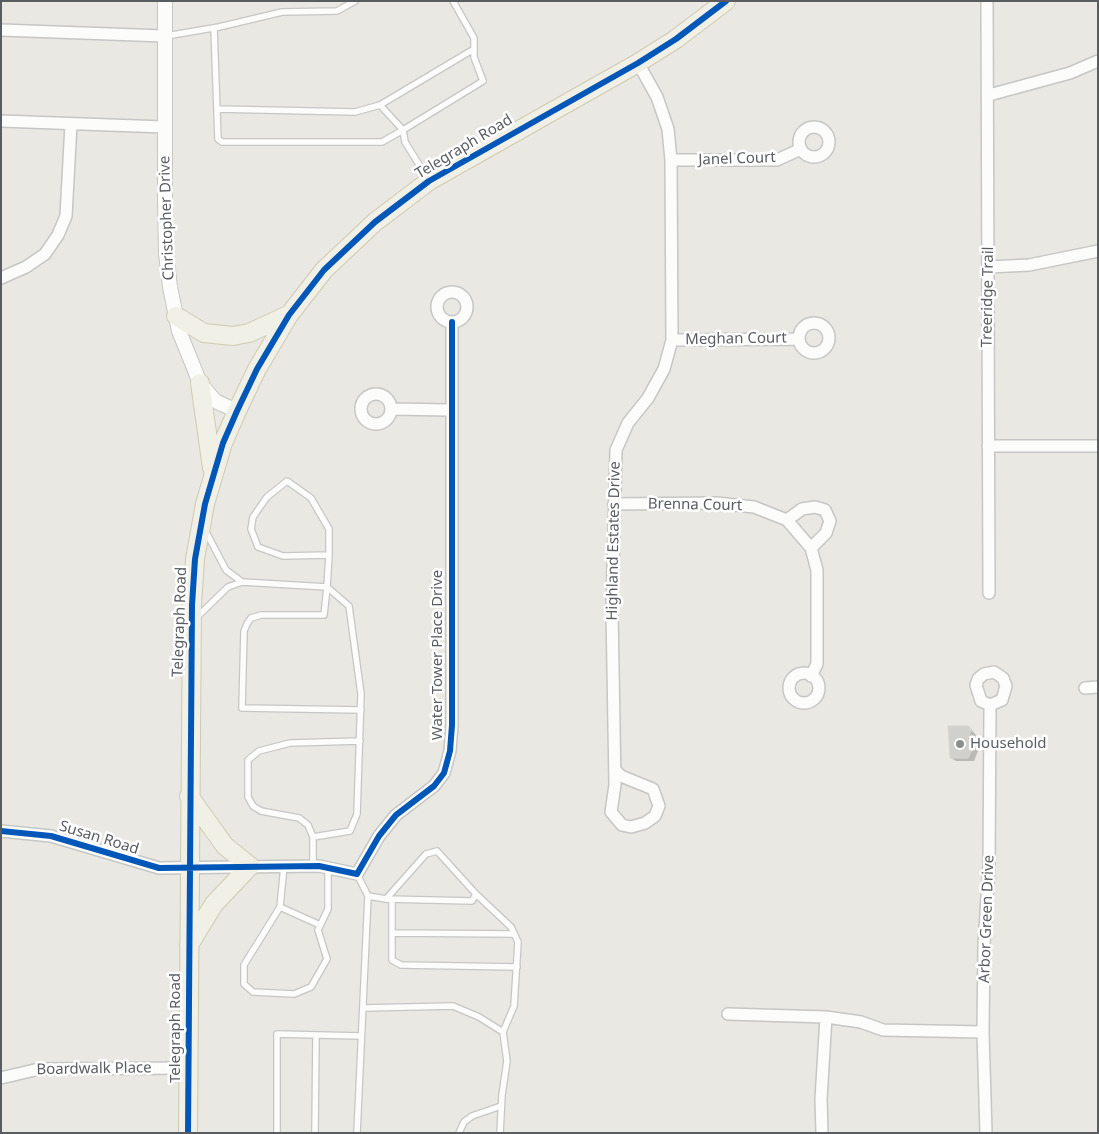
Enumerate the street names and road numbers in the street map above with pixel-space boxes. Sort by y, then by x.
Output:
street label: Telegraph Road [412,111,516,183]
street label: Janel Court [698,149,776,169]
street label: Christopher Drive [156,155,178,281]
street label: Treeridge Trail [978,246,998,348]
street label: Meghan Court [685,329,787,349]
street label: Highland Estates Drive [604,461,624,621]
street label: Brenna Court [648,495,742,515]
street label: Telegraph Road [169,567,191,677]
street label: Water Tower Place Drive [429,570,447,740]
street label: Susan Road [57,817,141,859]
street label: Arbor Green Drive [976,855,998,983]
street label: Telegraph Road [167,973,185,1083]
street label: Boardwalk Place [36,1059,152,1079]

